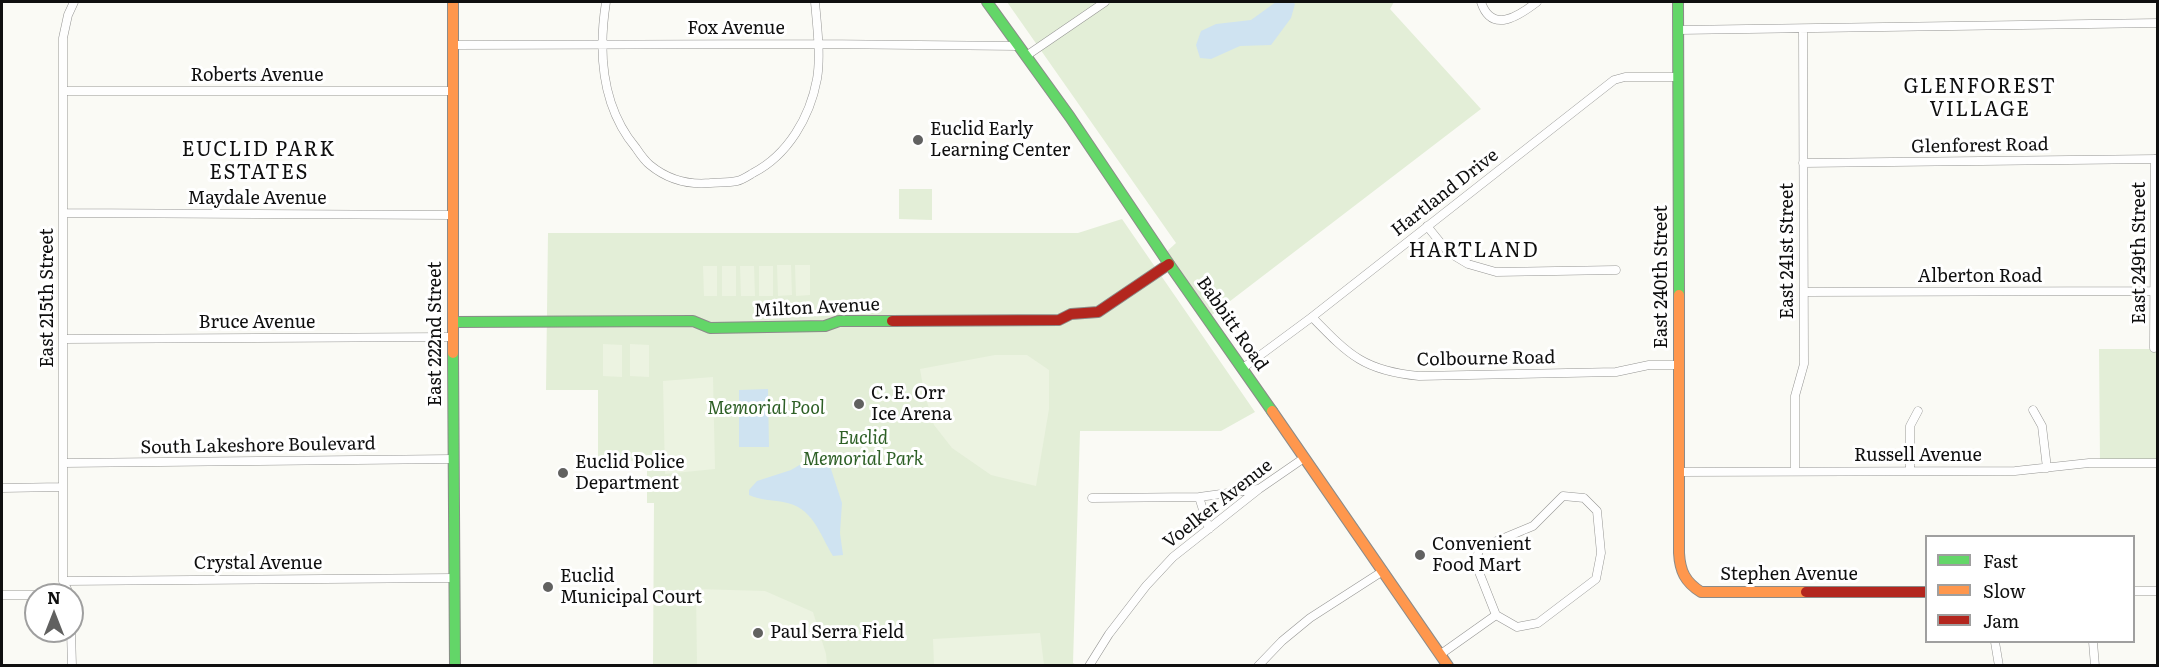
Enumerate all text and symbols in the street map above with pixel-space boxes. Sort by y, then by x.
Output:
street label: Fox Avenue [687,18,785,40]
street label: Roberts Avenue [191,65,323,87]
district label: GLENFOREST VILLAGE [1903,75,2057,122]
place label: Euclid Early Learning Center [930,119,1070,162]
marker: Euclid Early Learning Center [911,133,925,147]
street label: Glenforest Road [1911,134,2049,158]
district label: EUCLID PARK ESTATES [182,138,336,185]
street label: Hartland Drive [1387,145,1503,241]
street label: East 249th Street [2129,182,2151,324]
street label: East 241st Street [1777,183,1799,319]
street label: Maydale Avenue [187,188,327,210]
street label: East 240th Street [1651,205,1673,349]
street label: East 215th Street [37,228,59,368]
district label: HARTLAND [1409,239,1539,263]
street label: East 222nd Street [425,261,447,407]
street label: Alberton Road [1918,266,2042,288]
street label: Babbitt Road [1192,273,1272,375]
street label: Milton Avenue [754,294,880,322]
street label: Bruce Avenue [199,312,315,334]
street label: Colbourne Road [1417,347,1555,371]
place label: C. E. Orr Ice Arena [871,383,952,426]
marker: C. E. Orr Ice Arena [852,397,866,411]
park label: Memorial Pool [707,398,825,420]
park label: Euclid Memorial Park [802,428,924,470]
street label: South Lakeshore Boulevard [140,433,376,459]
street label: Russell Avenue [1854,445,1982,467]
place label: Euclid Police Department [575,452,685,494]
street label: Voelker Avenue [1159,455,1277,553]
marker: Euclid Police Department [556,466,570,480]
place label: Convenient Food Mart [1432,534,1531,576]
legend [1925,535,2135,643]
text: Fast [1983,547,2018,574]
marker: Convenient Food Mart [1413,548,1427,562]
street label: Crystal Avenue [194,553,322,575]
street label: Stephen Avenue [1720,564,1858,586]
place label: Euclid Municipal Court [560,566,702,608]
text: Slow [1983,577,2025,604]
marker: Euclid Municipal Court [541,580,555,594]
north arrow [24,583,84,643]
text: N [47,585,61,609]
text: Jam [1983,607,2019,634]
place label: Paul Serra Field [770,622,904,644]
marker: Paul Serra Field [751,626,765,640]

